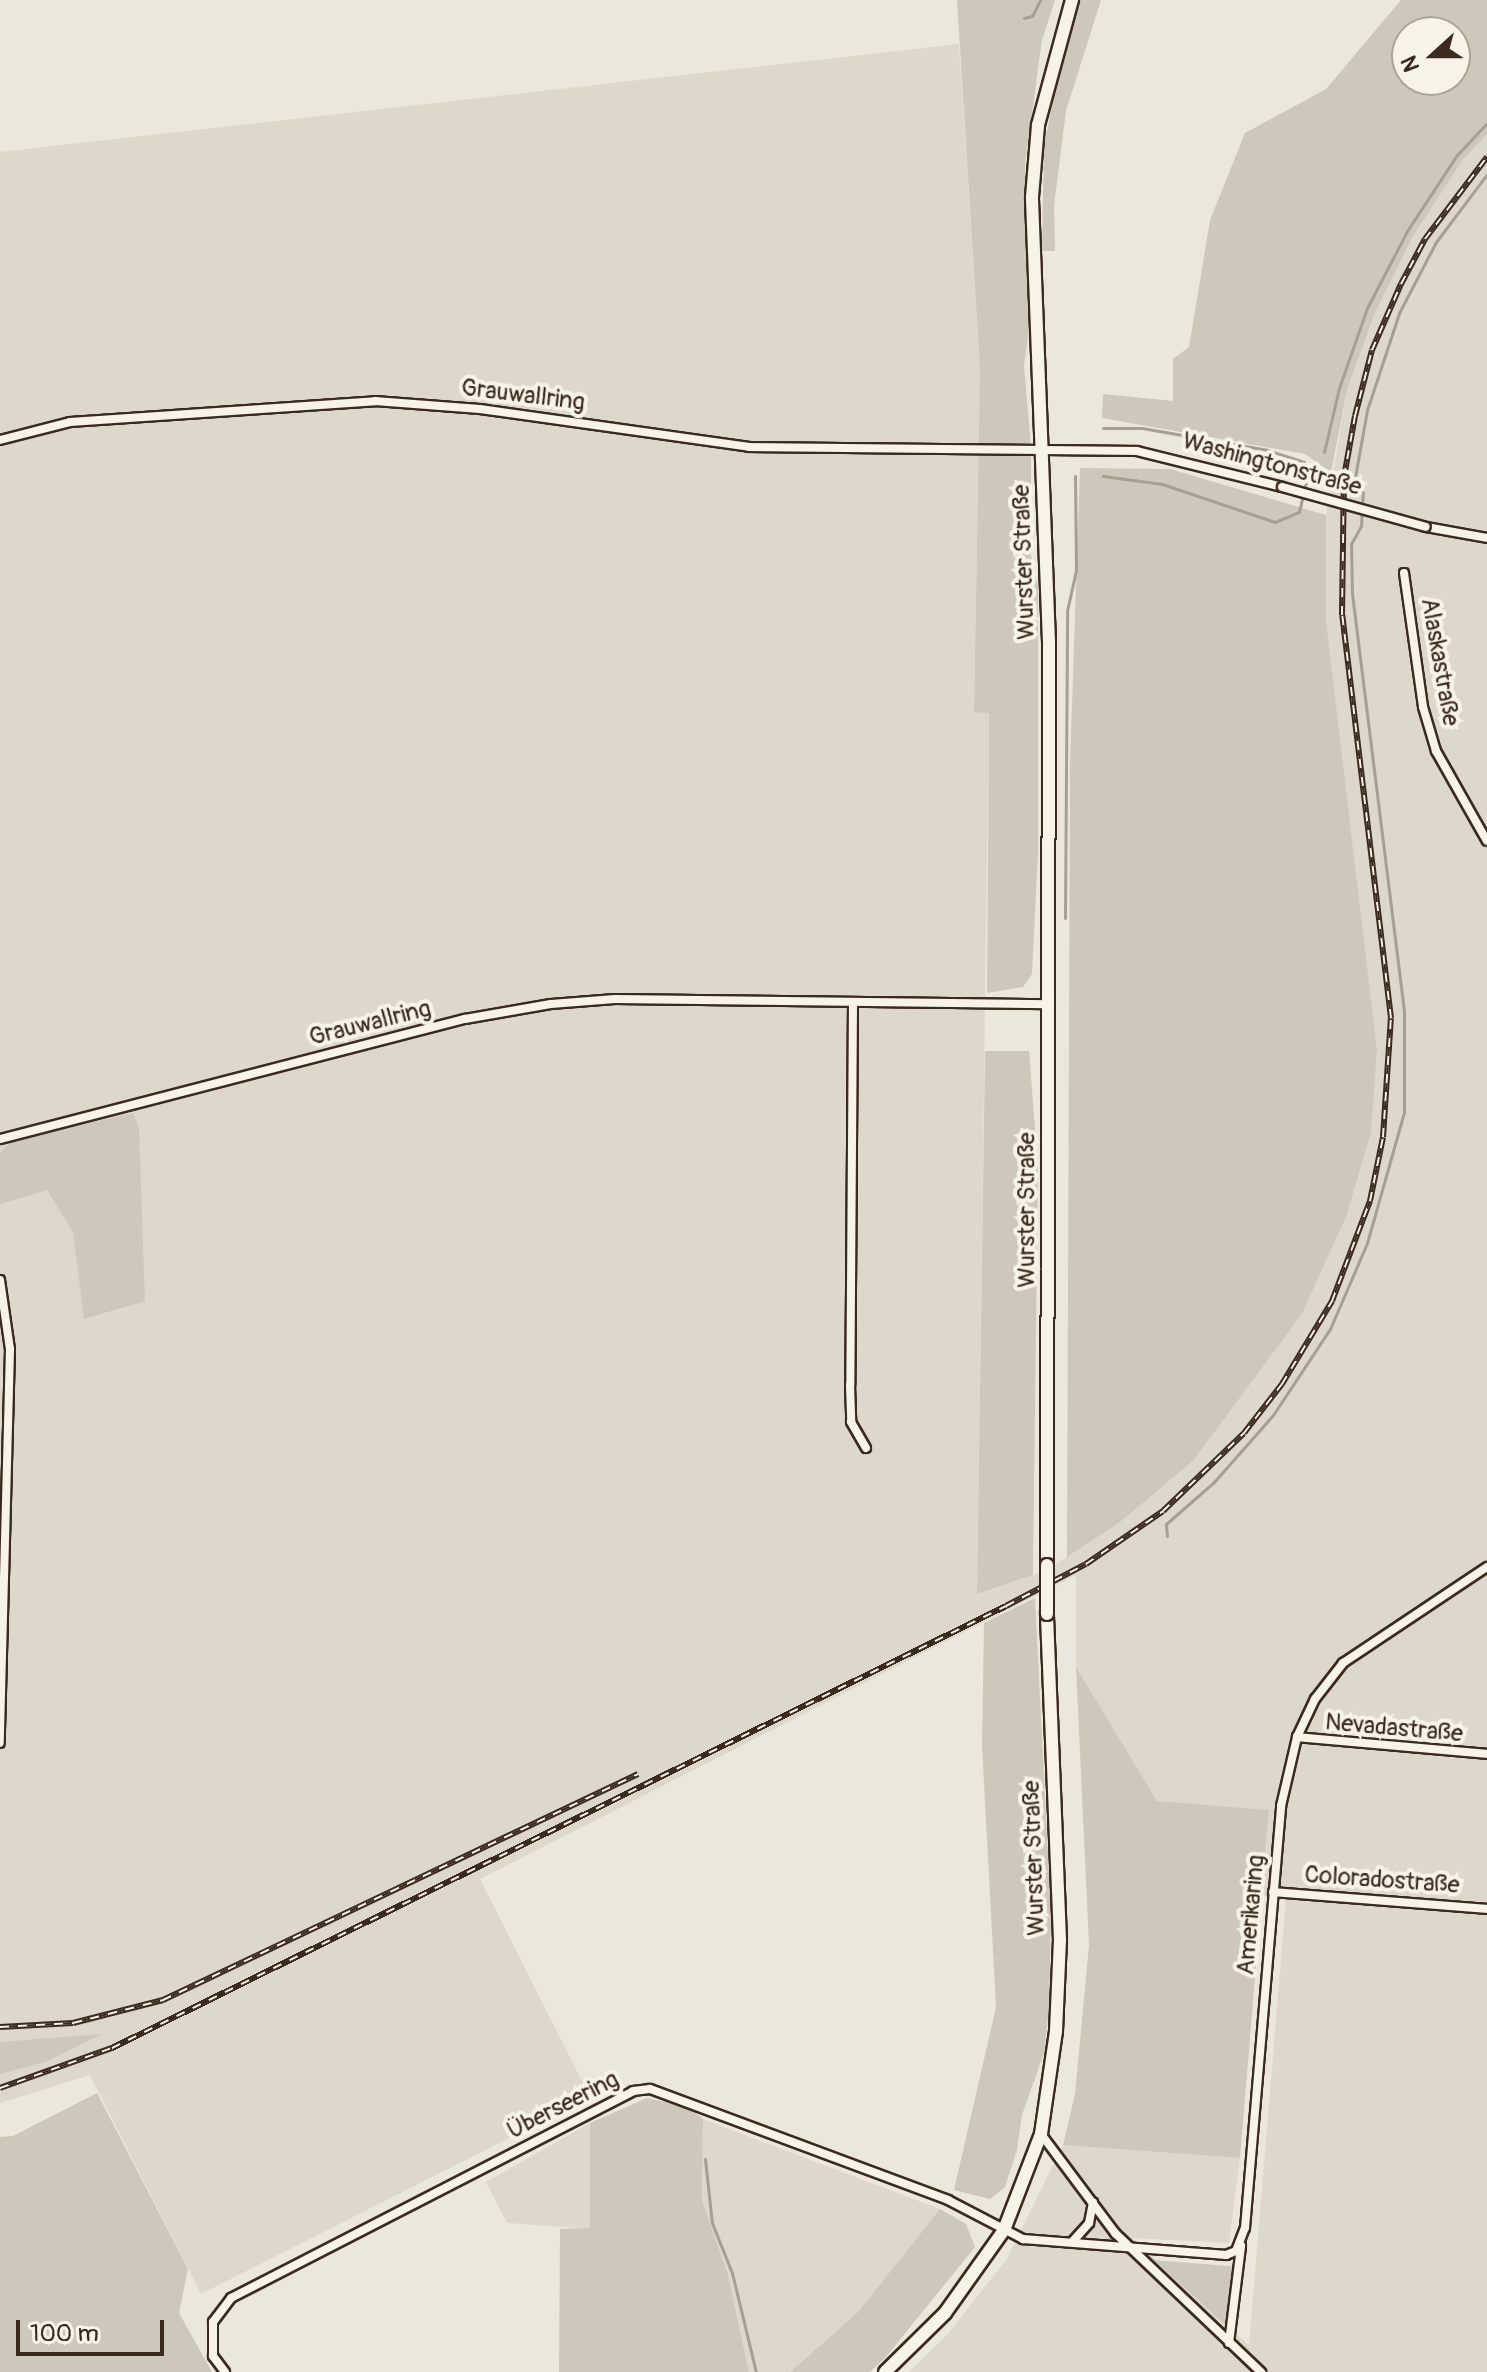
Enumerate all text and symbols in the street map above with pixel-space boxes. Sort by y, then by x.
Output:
north arrow [1391,16,1471,96]
text: N [1395,52,1426,76]
street label: Grauwallring [460,373,586,417]
street label: Washingtonstraße [1179,426,1365,502]
street label: Wurster Straße [1007,484,1041,640]
street label: Alaskastraße [1415,596,1465,728]
street label: Grauwallring [306,994,434,1052]
street label: Wurster Straße [1013,1132,1041,1288]
street label: Nevadastraße [1324,1708,1464,1748]
street label: Wurster Straße [1017,1780,1051,1936]
street label: Amerikaring [1231,1854,1271,1976]
street label: Coloradostraße [1304,1860,1460,1900]
street label: Überseering [502,2065,624,2145]
scale bar [20,2304,168,2354]
text: 100 m [30,2319,99,2348]

